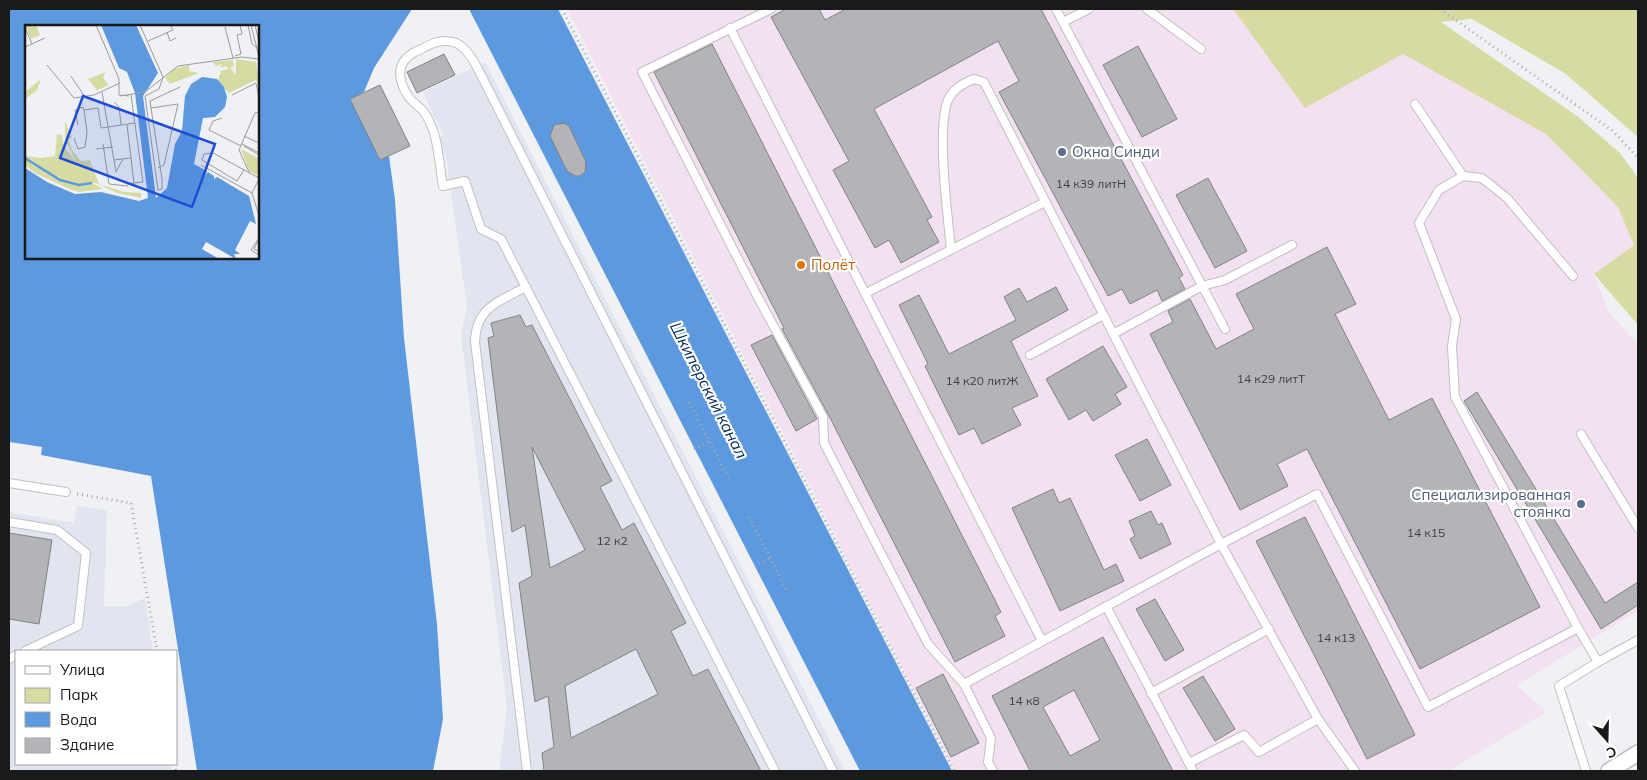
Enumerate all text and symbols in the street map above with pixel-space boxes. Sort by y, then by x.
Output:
inset map [25,25,259,259]
place label: Окна Синди [1072,142,1160,161]
marker: Окна Синди [1056,146,1068,158]
house number: 14 к39 литН [1056,176,1126,191]
place label: Полёт [811,255,855,274]
marker: Полёт [795,259,807,271]
water label: Шкиперский канал [666,318,752,462]
house number: 14 к29 литТ [1237,371,1306,386]
house number: 14 к20 литЖ [945,373,1019,388]
place label: Специализированная стоянка [1411,485,1571,521]
marker: Специализированная стоянка [1575,498,1587,510]
house number: 14 к15 [1407,525,1445,540]
house number: 12 к2 [596,533,628,548]
house number: 14 к13 [1317,630,1355,645]
legend [15,650,178,765]
text: Улица [59,660,105,679]
text: Парк [60,685,99,704]
house number: 14 к8 [1008,693,1040,708]
text: Вода [60,710,97,729]
north arrow [1582,715,1632,765]
text: Здание [60,735,114,754]
text: С [1604,742,1619,762]

